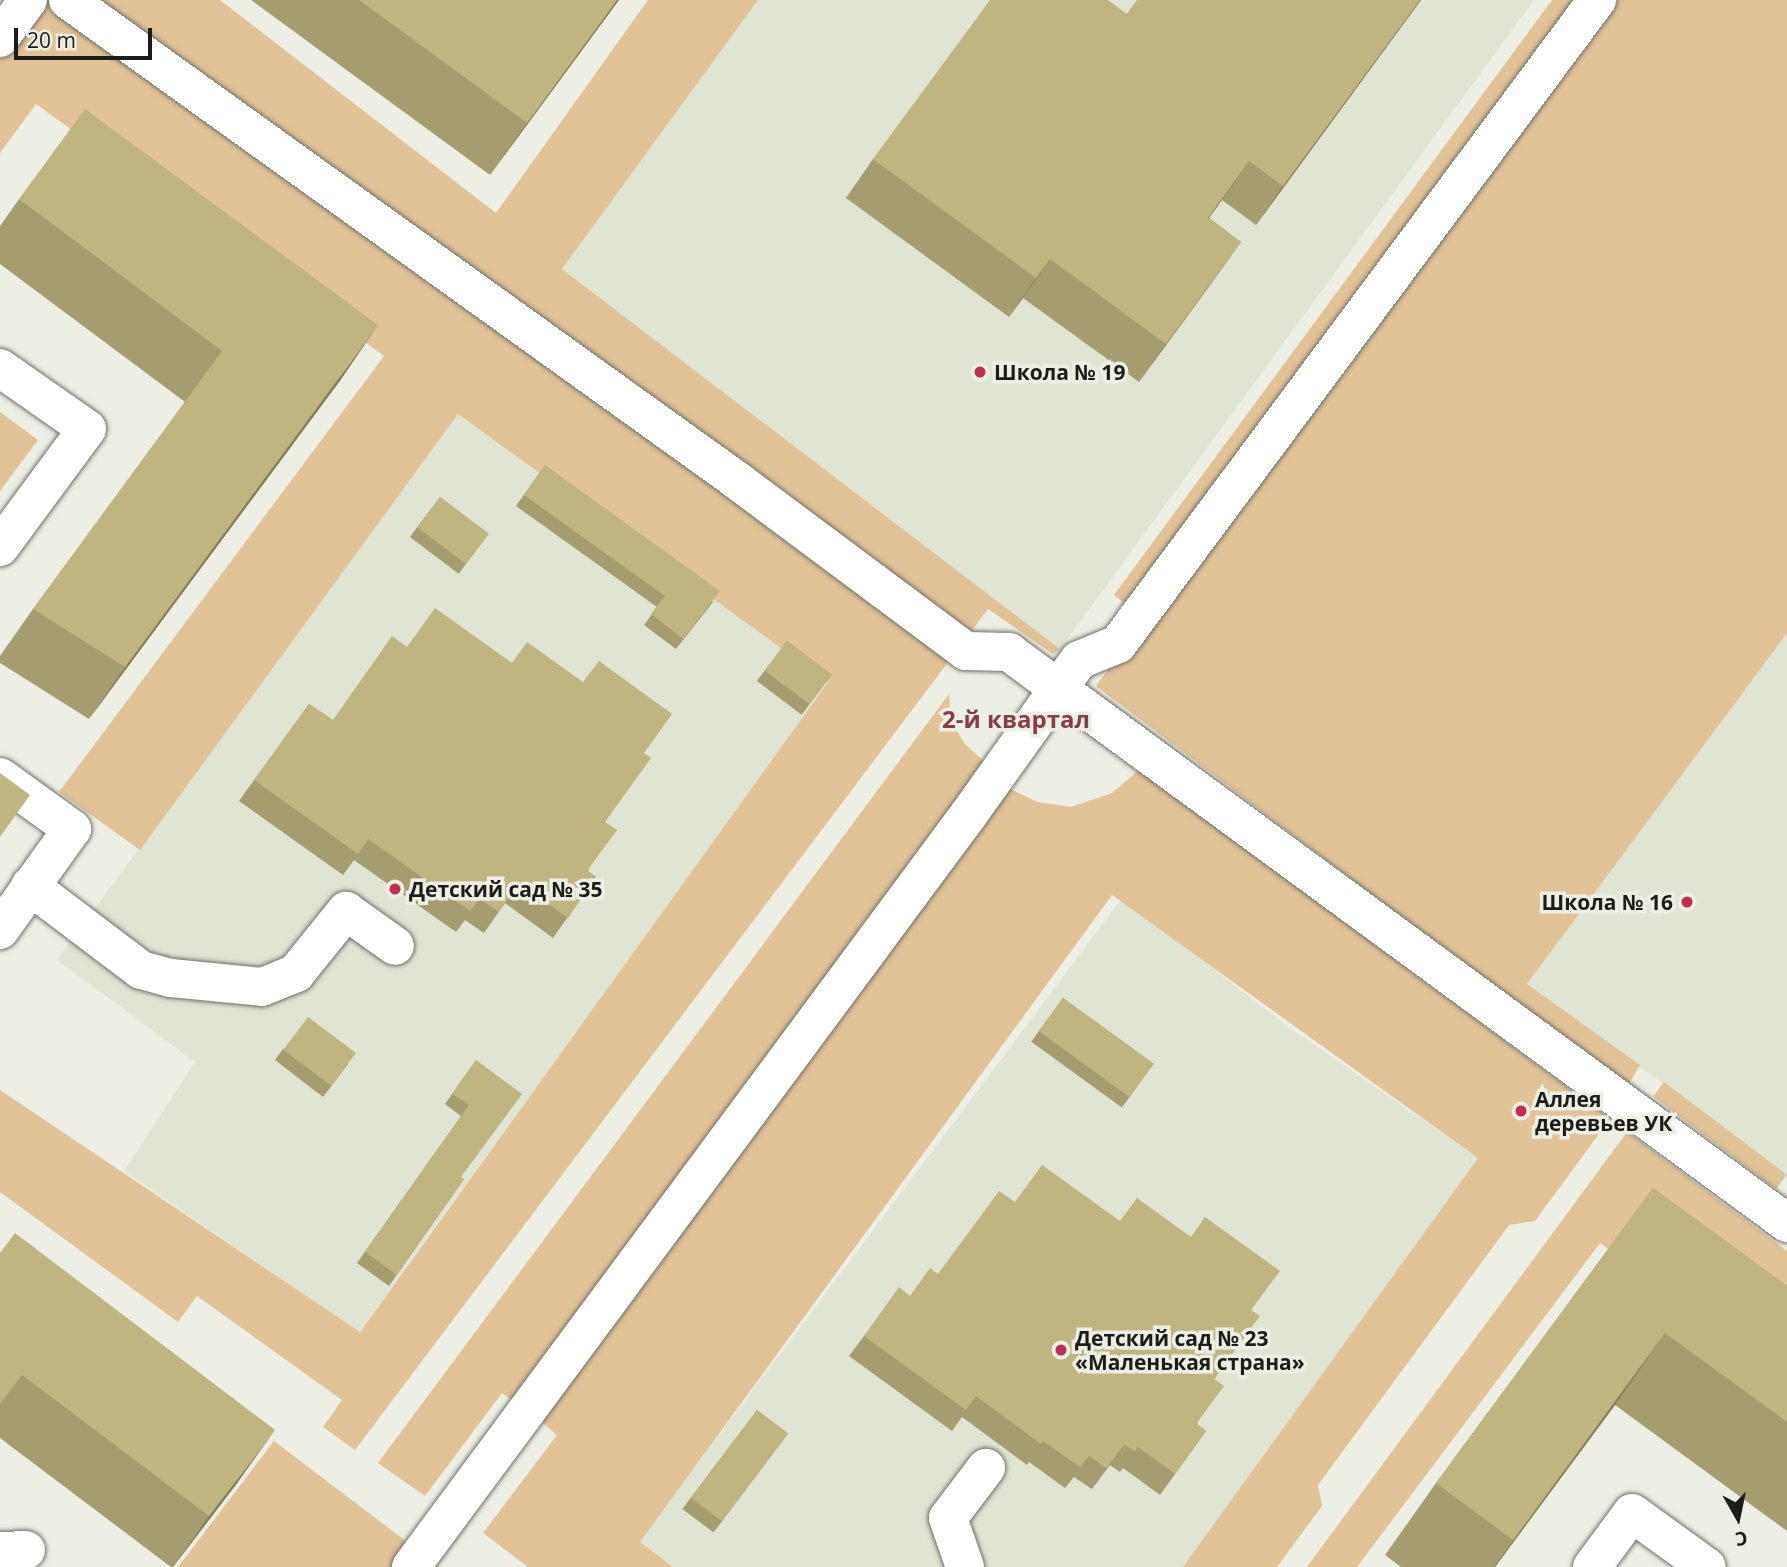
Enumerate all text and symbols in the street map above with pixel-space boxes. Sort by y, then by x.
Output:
scale bar [18,14,156,58]
text: 20 m [27,26,76,54]
place label: Школа № 19 [994,359,1125,385]
marker: Школа № 19 [972,364,988,380]
district label: 2-й квартал [942,705,1090,733]
place label: Детский сад № 35 [409,876,603,902]
marker: Детский сад № 35 [387,881,403,897]
place label: Школа № 16 [1542,889,1673,915]
marker: Школа № 16 [1679,894,1695,910]
place label: Аллея деревьев УК [1535,1086,1672,1136]
marker: Аллея деревьев УК [1513,1103,1529,1119]
place label: Детский сад № 23 «Маленькая страна» [1075,1325,1305,1375]
marker: Детский сад № 23 «Маленькая страна» [1053,1342,1069,1358]
north arrow [1703,1483,1773,1553]
text: С [1733,1525,1749,1553]

